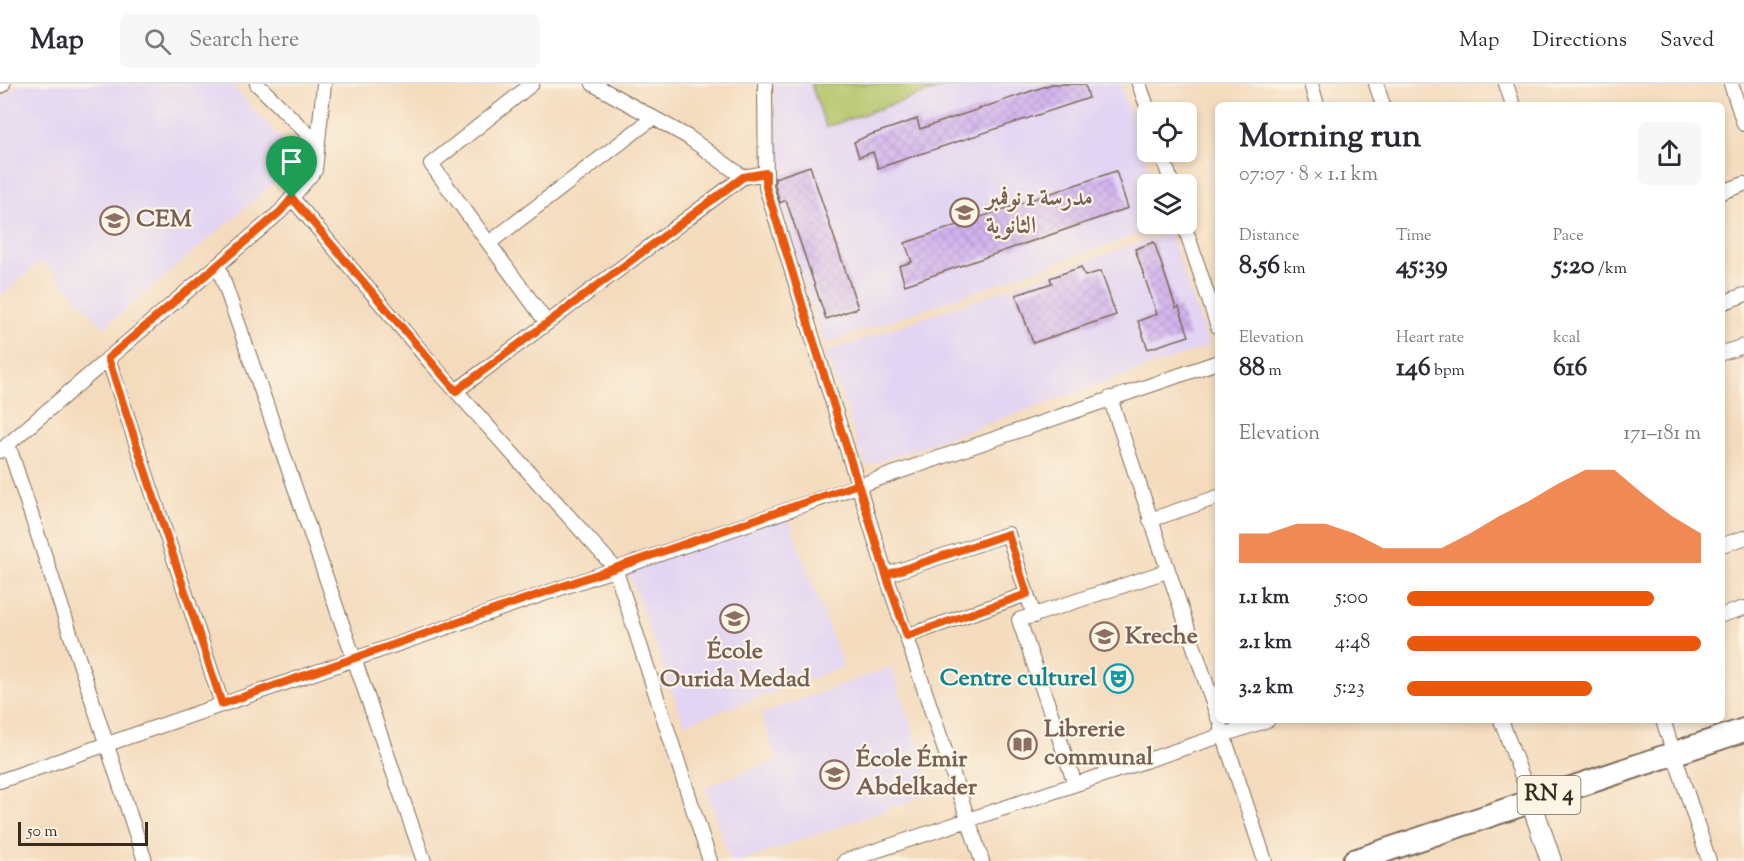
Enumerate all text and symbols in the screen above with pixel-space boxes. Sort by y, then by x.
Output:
search box [120,14,540,68]
text: Map [30,21,84,61]
icon: search [141,25,174,58]
text: Search here [189,25,299,57]
text: Map [1459,26,1499,56]
text: Directions [1532,26,1627,56]
text: Saved [1660,26,1714,56]
map controls [1137,102,1197,234]
button: locate [1137,102,1197,162]
text: Morning run [1239,114,1421,162]
button: share [1638,122,1701,185]
pin [266,136,317,198]
icon: arrive [275,145,308,178]
text: 07:07 · 8 × 1.1 km [1239,161,1378,190]
button: layers [1137,174,1197,234]
place label: مدرسة 1 نوفمبر الثانوية [983,182,1093,244]
school or university icon: مدرسة 1 نوفمبر الثانوية [949,197,981,229]
place label: CEM [136,203,193,237]
school or university icon: CEM [99,204,131,236]
text: Distance [1239,225,1299,248]
text: Time [1396,225,1432,248]
text: Pace [1553,225,1584,248]
text: 8.56 [1239,248,1280,285]
text: 45:39 [1396,248,1448,285]
text: 5:20 [1553,248,1595,285]
text: km [1280,258,1305,281]
text: /km [1595,258,1627,281]
text: Elevation [1239,327,1304,350]
text: Heart rate [1396,327,1464,350]
text: kcal [1553,327,1581,350]
text: 88 [1239,350,1265,387]
text: 146 [1396,350,1431,387]
text: 616 [1553,350,1587,387]
text: m [1265,360,1282,383]
text: bpm [1431,360,1465,383]
text: Elevation [1239,420,1320,449]
text: 171–181 m [1623,420,1701,449]
text: 1.1 km [1239,584,1289,613]
text: 5:00 [1335,584,1368,613]
school or university icon: École Ourida Medad [719,603,751,635]
place label: Kreche [1125,620,1198,654]
school or university icon: Kreche [1088,621,1120,653]
text: 2.1 km [1239,629,1292,658]
text: 4:48 [1335,629,1370,658]
place label: École Ourida Medad [660,635,811,697]
place label: Centre culturel [940,662,1097,696]
theatre icon: Centre culturel [1102,663,1134,695]
text: 3.2 km [1239,674,1293,703]
text: 5:23 [1335,674,1364,703]
place label: Librerie communal [1044,713,1154,775]
library icon: Librerie communal [1007,728,1039,760]
place label: École Émir Abdelkader [856,743,978,805]
school or university icon: École Émir Abdelkader [819,758,851,790]
road number: RN 4 [1518,776,1580,814]
scale bar [18,819,148,846]
text: 50 m [27,821,58,844]

